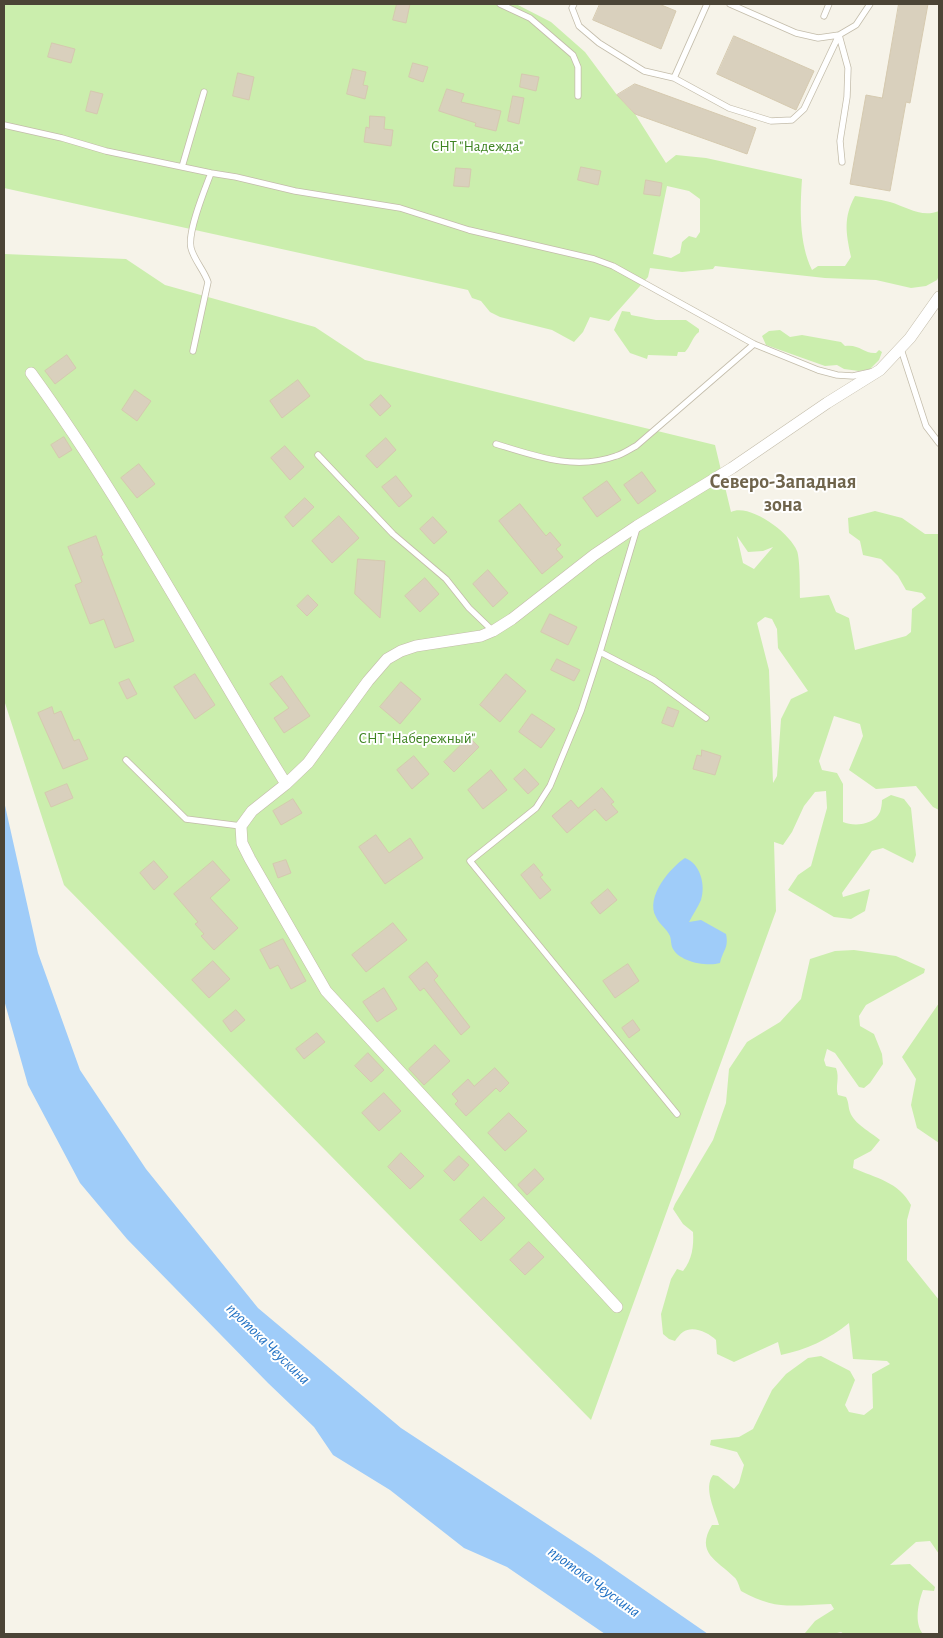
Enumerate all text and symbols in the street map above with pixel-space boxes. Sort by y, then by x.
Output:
park label: СНТ "Надежда" [431,137,523,155]
district label: Северо-Западная зона [710,470,856,517]
park label: СНТ "Набережный" [359,729,475,747]
water label: протока Чеускина [222,1299,314,1389]
water label: протока Чеускина [544,1542,644,1622]

